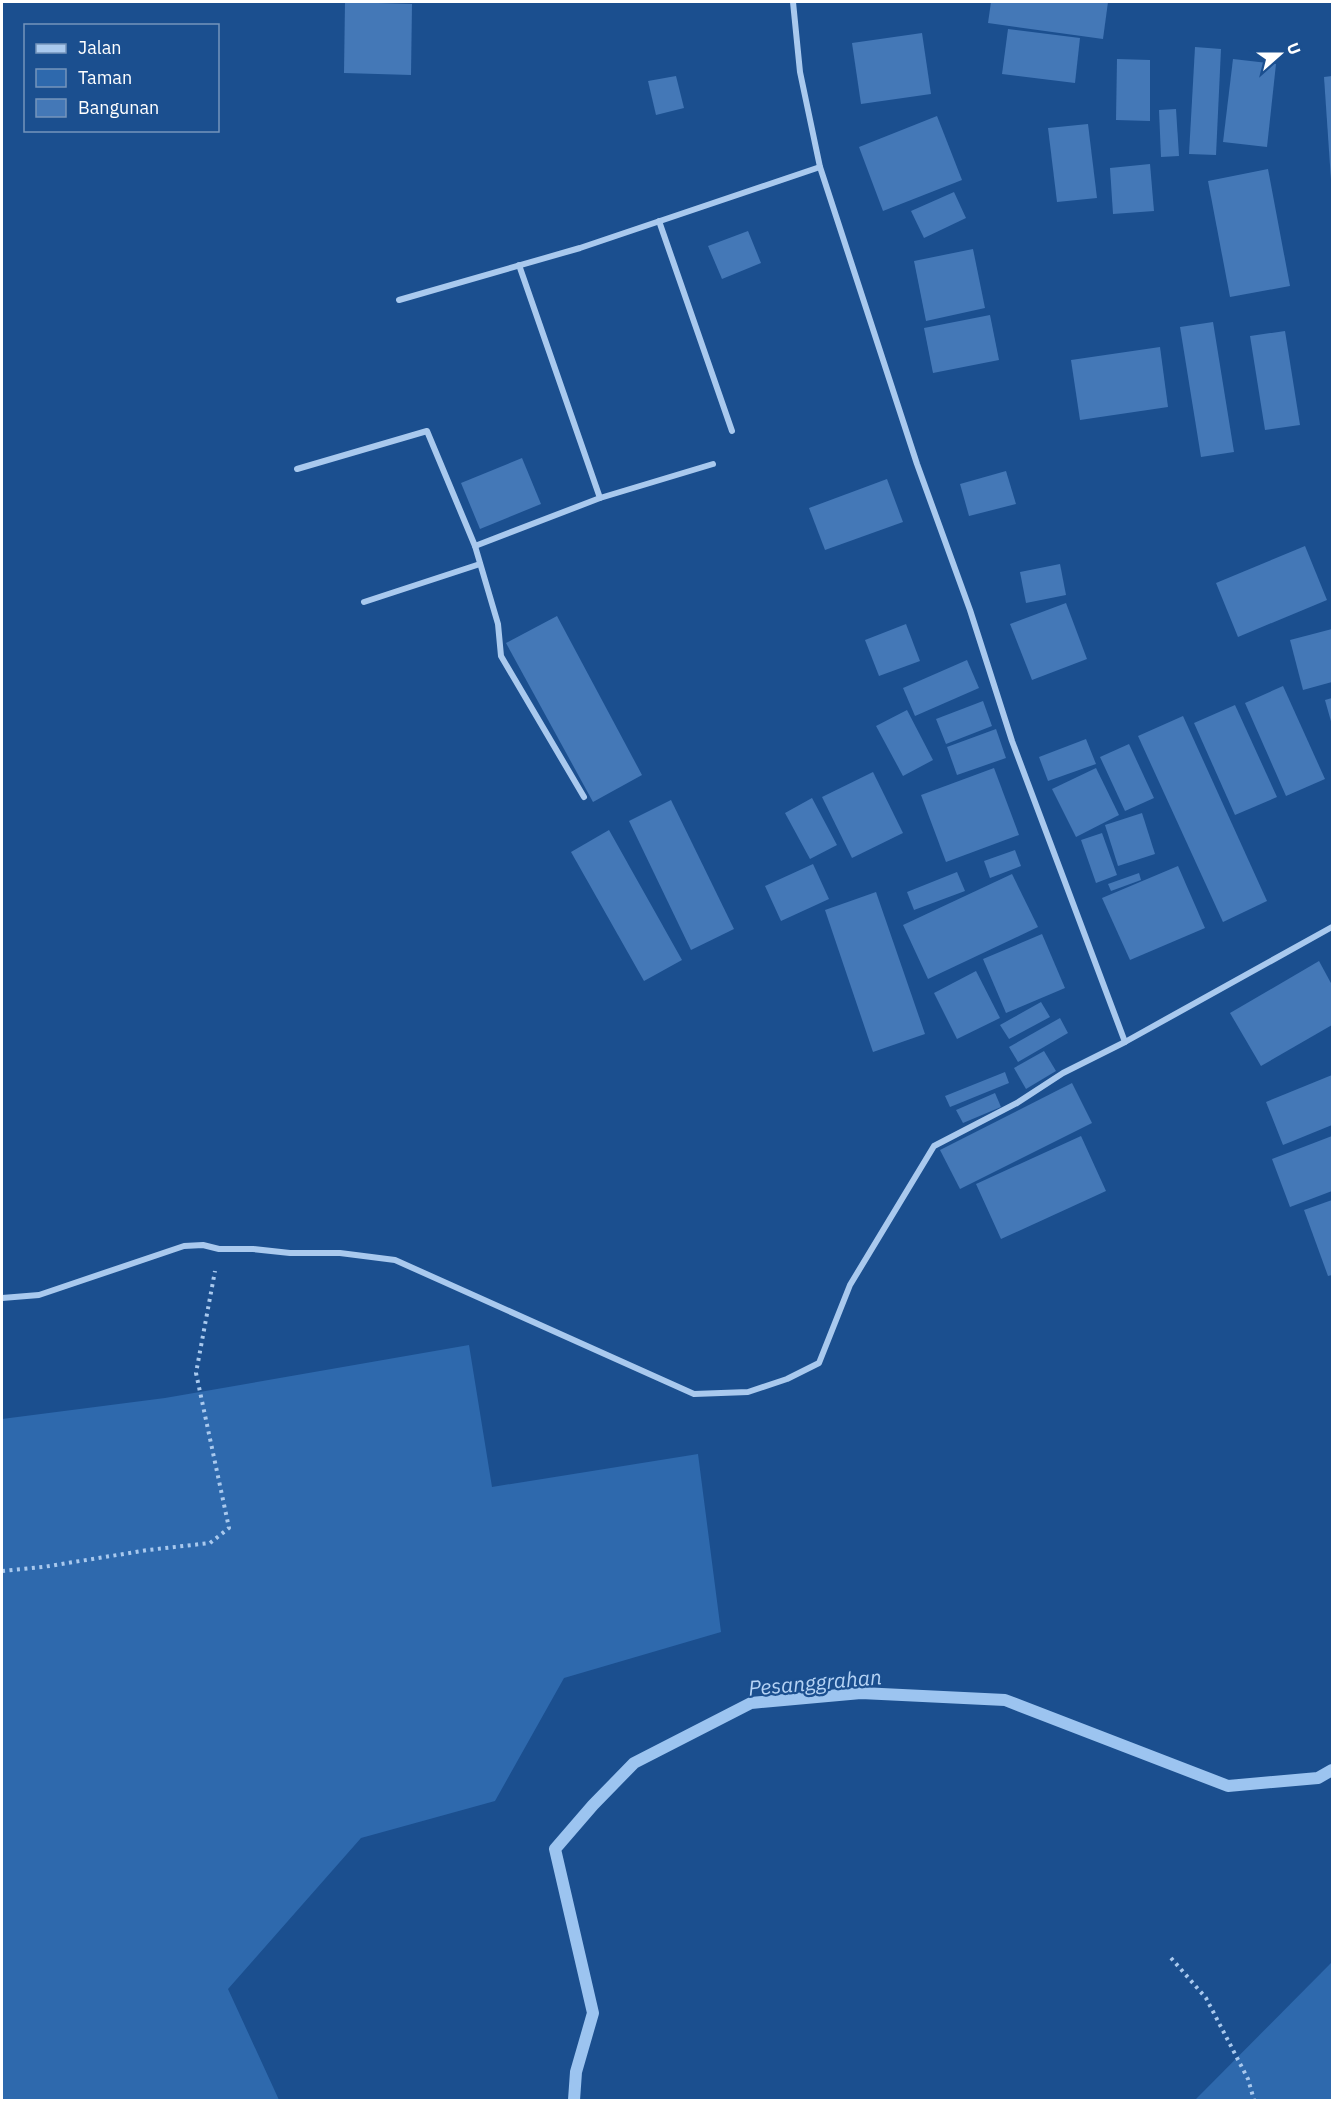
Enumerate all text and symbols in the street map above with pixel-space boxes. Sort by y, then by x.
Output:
legend [24,24,219,132]
north arrow [1250,24,1310,84]
text: Jalan [78,36,122,59]
text: U [1283,40,1305,57]
text: Taman [78,66,132,89]
text: Bangunan [78,96,159,119]
water label: Pesanggrahan [747,1662,883,1702]

